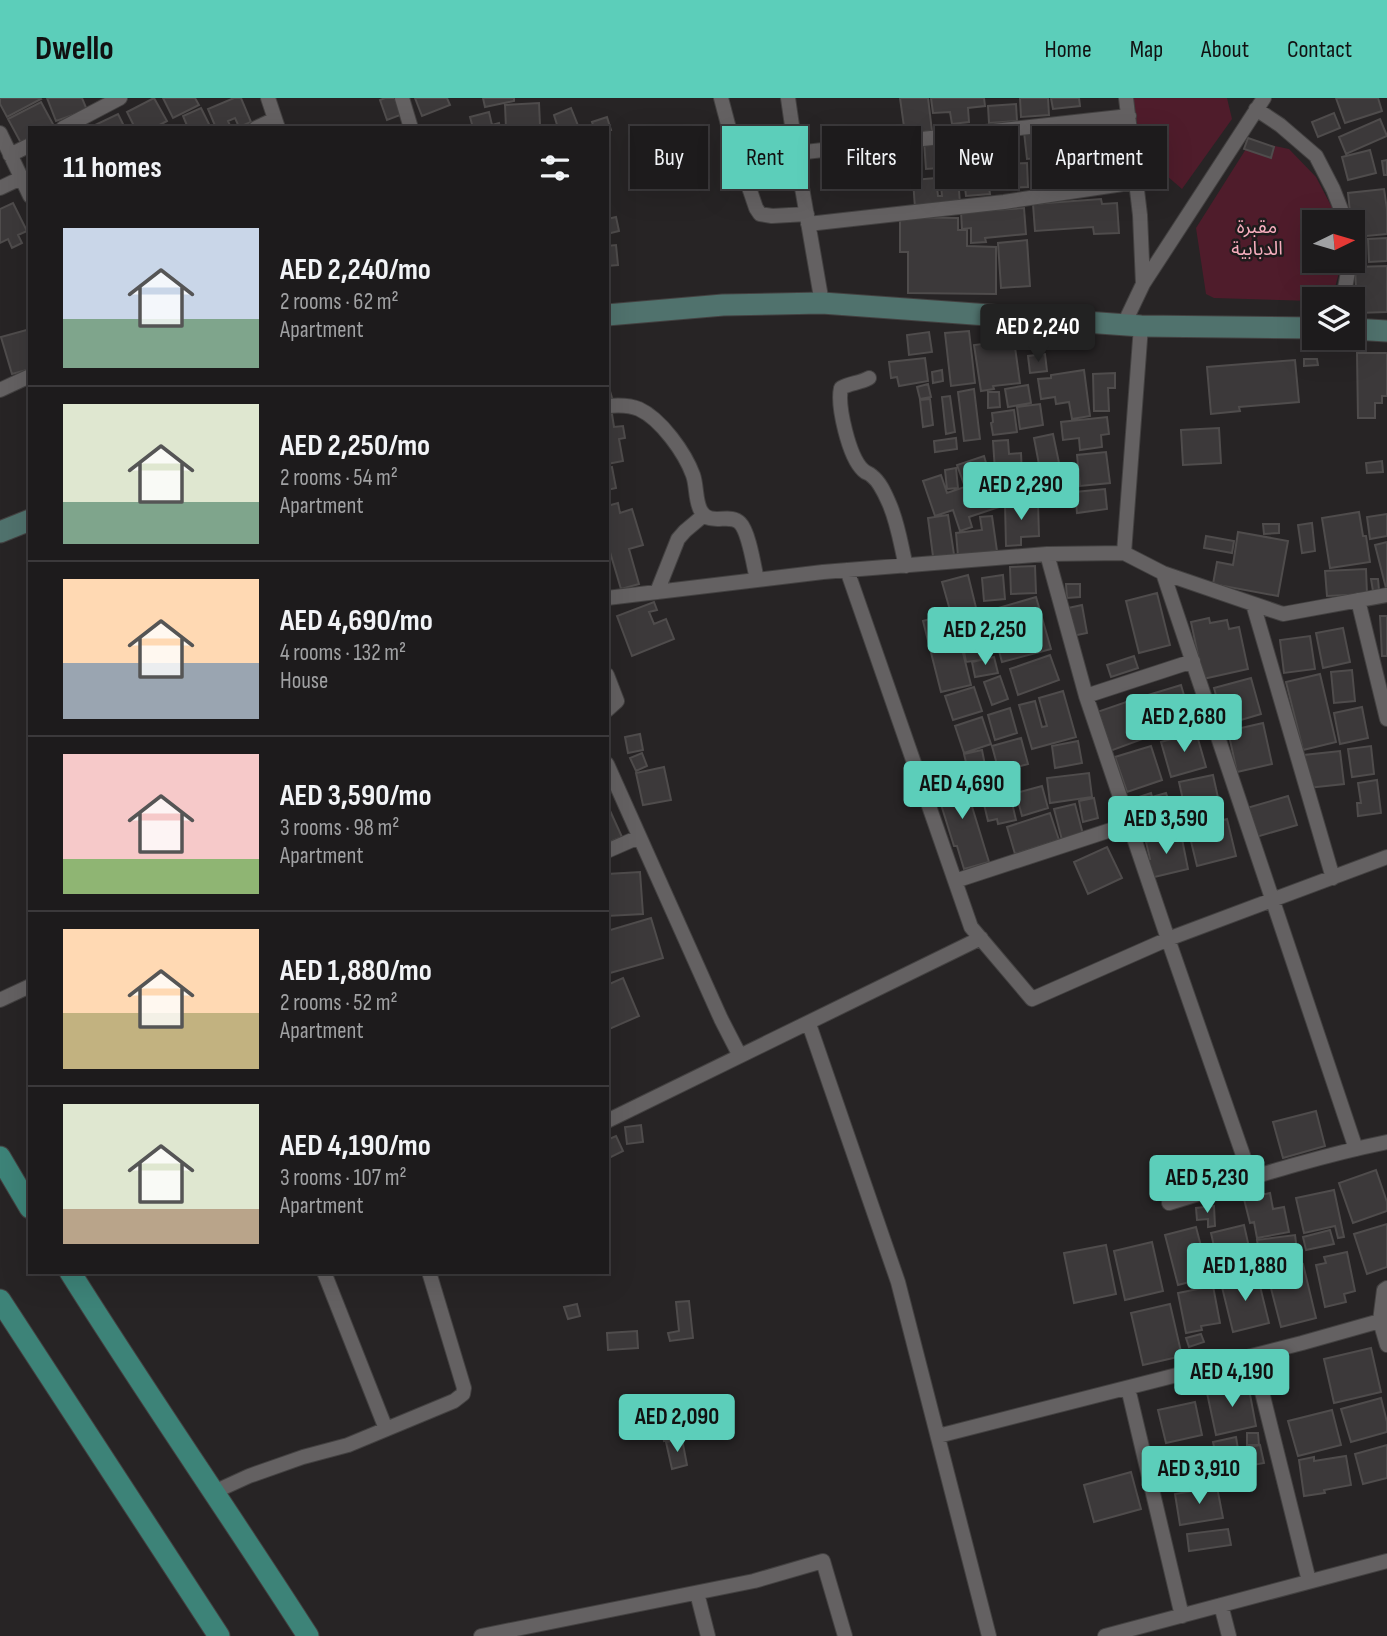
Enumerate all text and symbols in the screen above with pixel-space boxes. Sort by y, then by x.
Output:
text: Dwello [35,29,114,69]
text: Home [1044,35,1092,64]
text: Map [1130,35,1163,64]
text: About [1201,35,1249,64]
text: Contact [1287,35,1352,64]
chip: Buy [630,126,708,189]
chip: Rent [722,126,808,189]
chip: Filters [822,126,921,189]
chip: New [935,126,1018,189]
chip: Apartment [1032,126,1167,189]
icon: filters [536,149,574,187]
text: 11 homes [63,150,162,186]
north arrow [1302,210,1365,273]
map controls [1302,210,1365,350]
park label: مقبرة الدبابية [1231,216,1283,261]
text: AED 2,240/mo [280,252,431,288]
icon: home [119,256,203,340]
button: layers [1302,287,1365,350]
text: 2 rooms · 62 m² [280,288,399,316]
pin: AED 2,240 [958,304,1118,364]
text: AED 2,240 [996,313,1080,341]
text: Apartment [280,316,364,344]
text: AED 2,250/mo [280,428,430,464]
icon: home [119,432,203,516]
pin: AED 2,290 [941,462,1101,522]
text: 2 rooms · 54 m² [280,464,398,492]
text: AED 2,290 [979,471,1063,499]
text: Apartment [280,492,364,520]
text: AED 4,690/mo [280,603,433,639]
icon: home [119,607,203,691]
pin: AED 2,250 [905,608,1065,667]
text: AED 2,250 [944,616,1026,644]
text: 4 rooms · 132 m² [280,639,406,667]
text: House [280,667,328,695]
pin: AED 2,680 [1104,694,1264,754]
text: AED 2,680 [1142,703,1226,731]
pin: AED 4,690 [882,762,1042,821]
text: AED 4,690 [920,770,1004,798]
text: AED 3,590/mo [280,778,432,814]
icon: home [119,782,203,866]
pin: AED 3,590 [1086,796,1246,856]
text: AED 3,590 [1124,805,1208,833]
text: 3 rooms · 98 m² [280,814,399,842]
text: Apartment [280,842,364,870]
text: AED 1,880/mo [280,953,432,989]
icon: home [119,957,203,1041]
text: 2 rooms · 52 m² [280,989,398,1017]
text: Apartment [280,1017,364,1045]
text: AED 4,190/mo [280,1128,431,1164]
icon: home [119,1132,203,1216]
pin: AED 5,230 [1127,1156,1287,1215]
text: 3 rooms · 107 m² [280,1164,407,1192]
text: AED 5,230 [1165,1164,1249,1192]
text: Apartment [280,1192,364,1220]
pin: AED 1,880 [1165,1244,1325,1303]
text: AED 1,880 [1203,1252,1287,1280]
pin: AED 4,190 [1152,1350,1312,1409]
text: AED 4,190 [1190,1358,1274,1386]
pin: AED 2,090 [597,1394,757,1454]
text: AED 2,090 [635,1403,719,1431]
pin: AED 3,910 [1119,1446,1279,1506]
text: AED 3,910 [1158,1455,1240,1483]

